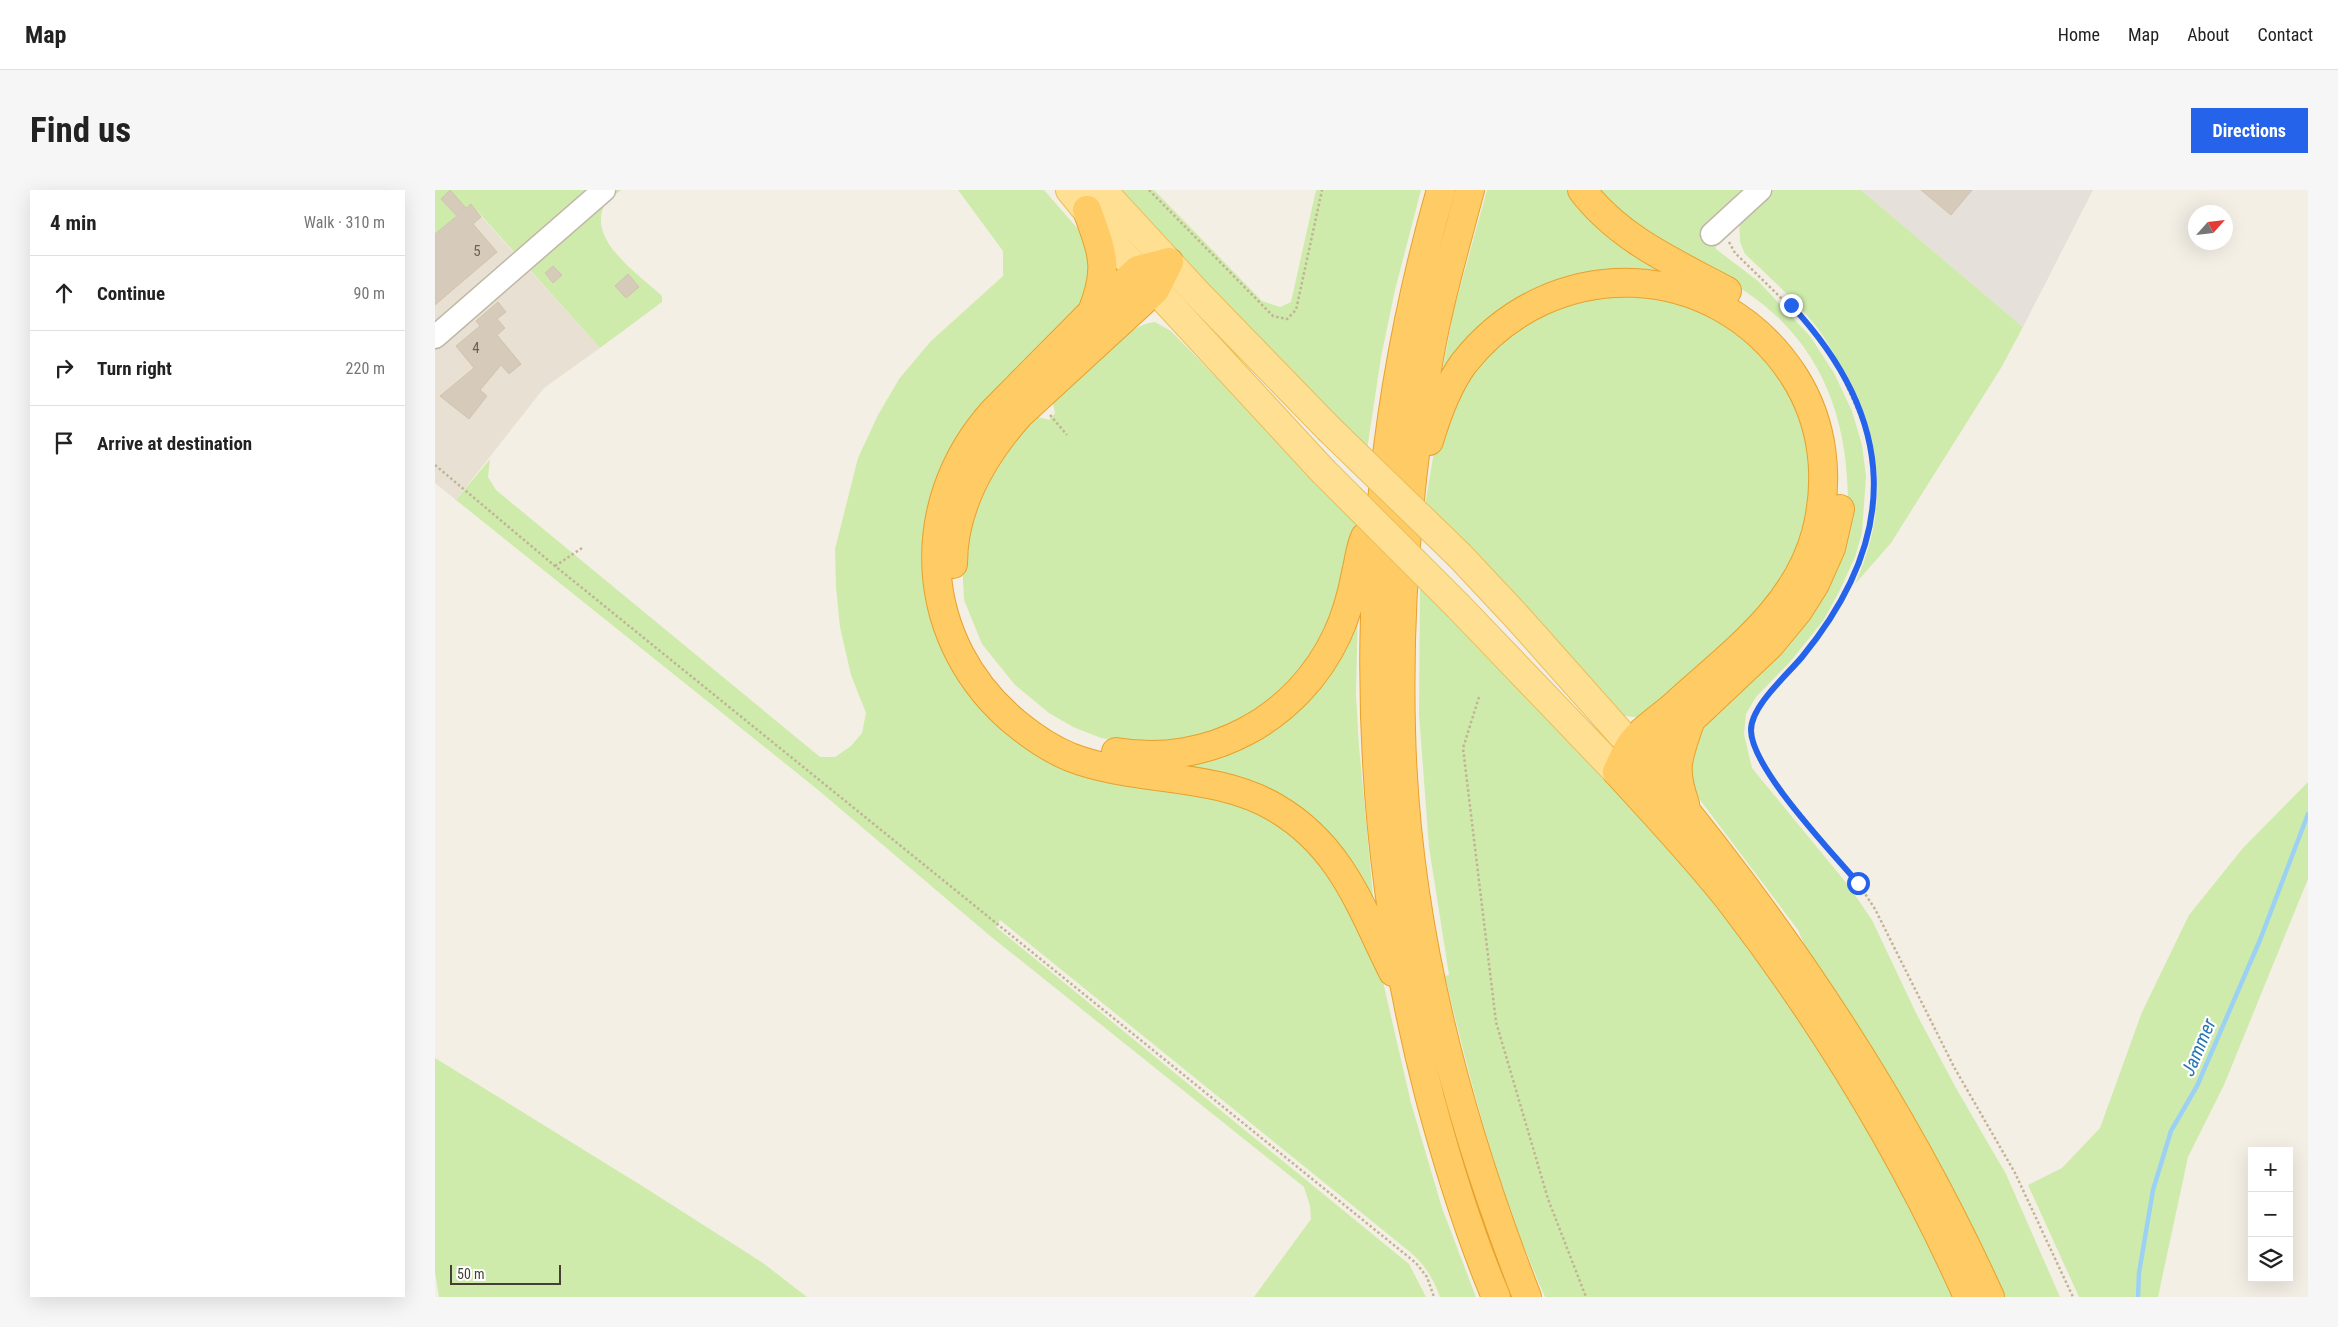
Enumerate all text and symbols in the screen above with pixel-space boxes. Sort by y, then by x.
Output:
text: Map [25,21,66,49]
text: Home [2058,24,2100,45]
text: Map [2128,24,2159,45]
text: About [2187,24,2229,45]
text: Contact [2257,24,2313,45]
button: Directions [2191,108,2308,153]
text: Find us [30,110,131,151]
north arrow [2188,205,2233,250]
text: 4 min [50,211,97,235]
text: Walk · 310 m [304,213,385,232]
house number: 5 [473,242,481,260]
icon: ahead [50,279,78,307]
text: Continue [97,282,165,305]
text: 90 m [353,284,385,303]
route end [1780,294,1803,317]
house number: 4 [472,339,480,357]
icon: right [50,354,78,382]
text: Turn right [97,357,172,380]
text: 220 m [346,359,385,378]
icon: arrive [50,429,78,457]
text: Arrive at destination [97,432,252,455]
route start [1847,872,1870,895]
water label: Jammer [2176,1015,2221,1079]
map controls [2248,1147,2293,1282]
button: + [2248,1147,2293,1192]
button: − [2248,1192,2293,1237]
button: layers [2248,1237,2293,1282]
scale bar [450,1262,561,1285]
text: 50 m [457,1266,485,1282]

